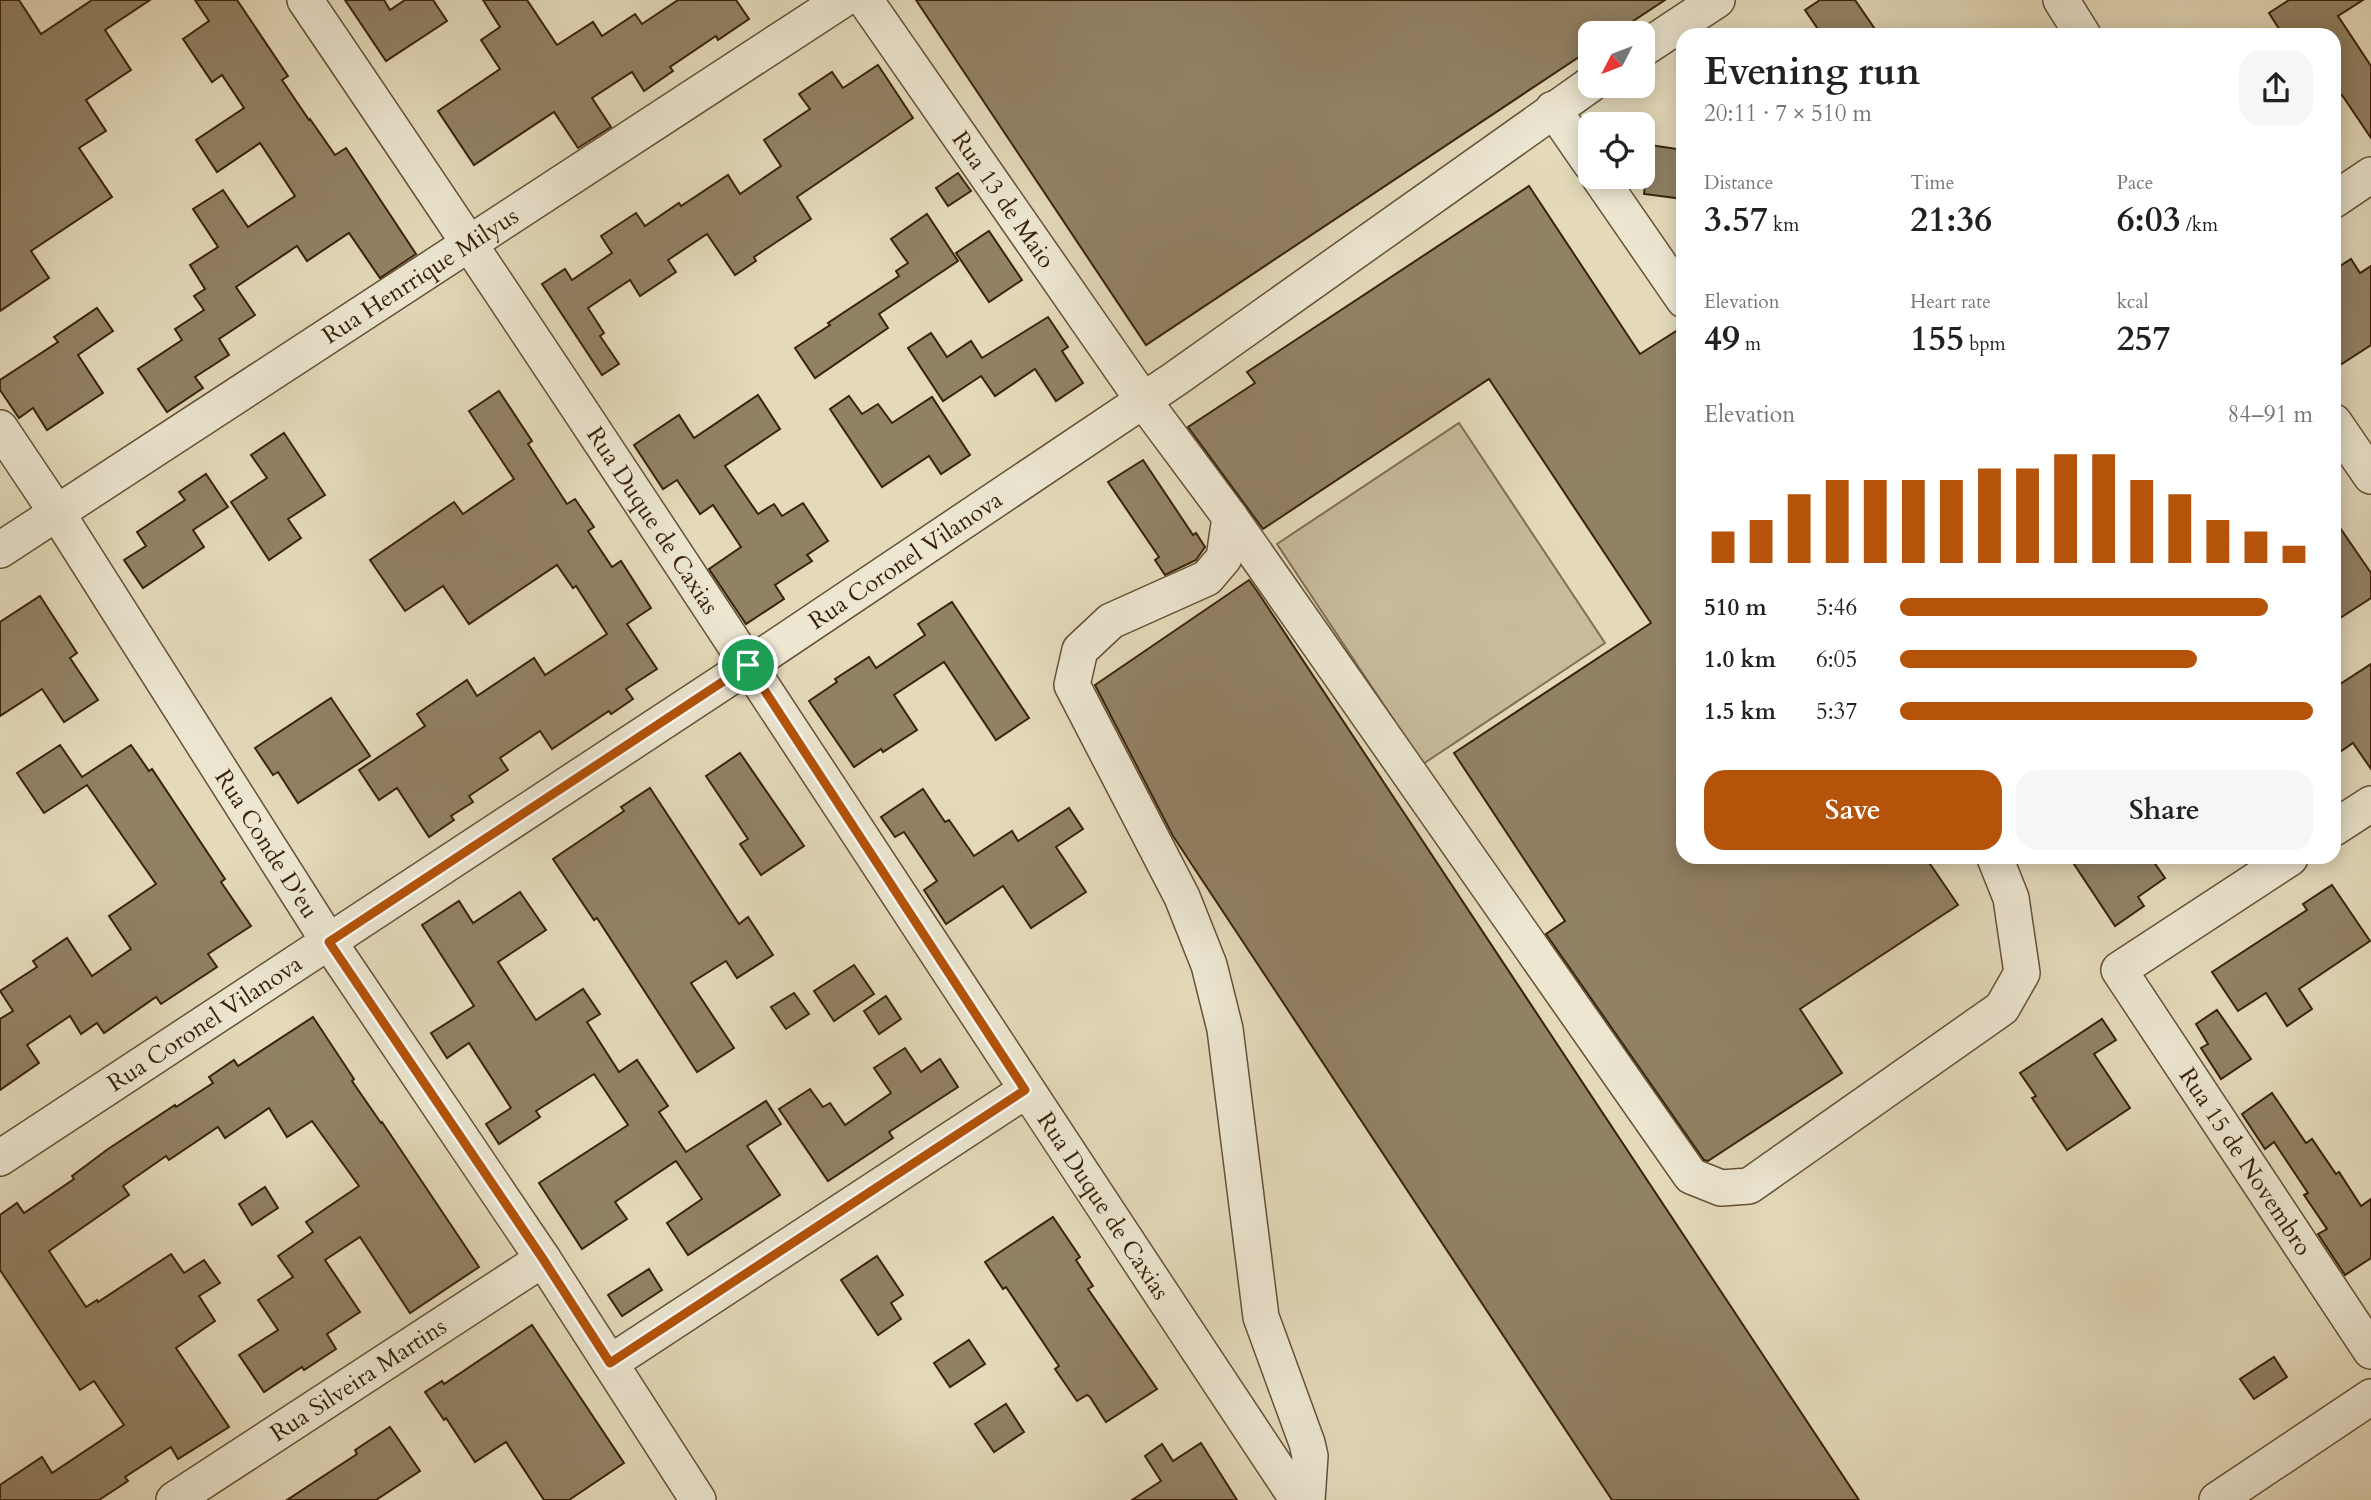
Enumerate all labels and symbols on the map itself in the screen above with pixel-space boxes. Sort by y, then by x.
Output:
north arrow [1578,21,1656,98]
street label: Rua 13 de Maio [944,124,1063,275]
street label: Rua Henrrique Milyus [316,200,525,352]
street label: Rua Duque de Caxias [578,420,726,621]
street label: Rua Coronel Vilanova [802,483,1010,637]
pin [718,635,778,695]
street label: Rua Conde D'eu [207,763,326,925]
street label: Rua Coronel Vilanova [101,947,309,1100]
street label: Rua 15 de Novembro [2171,1061,2319,1262]
street label: Rua Duque de Caxias [1029,1106,1177,1306]
street label: Rua Silveira Martins [264,1310,453,1450]

